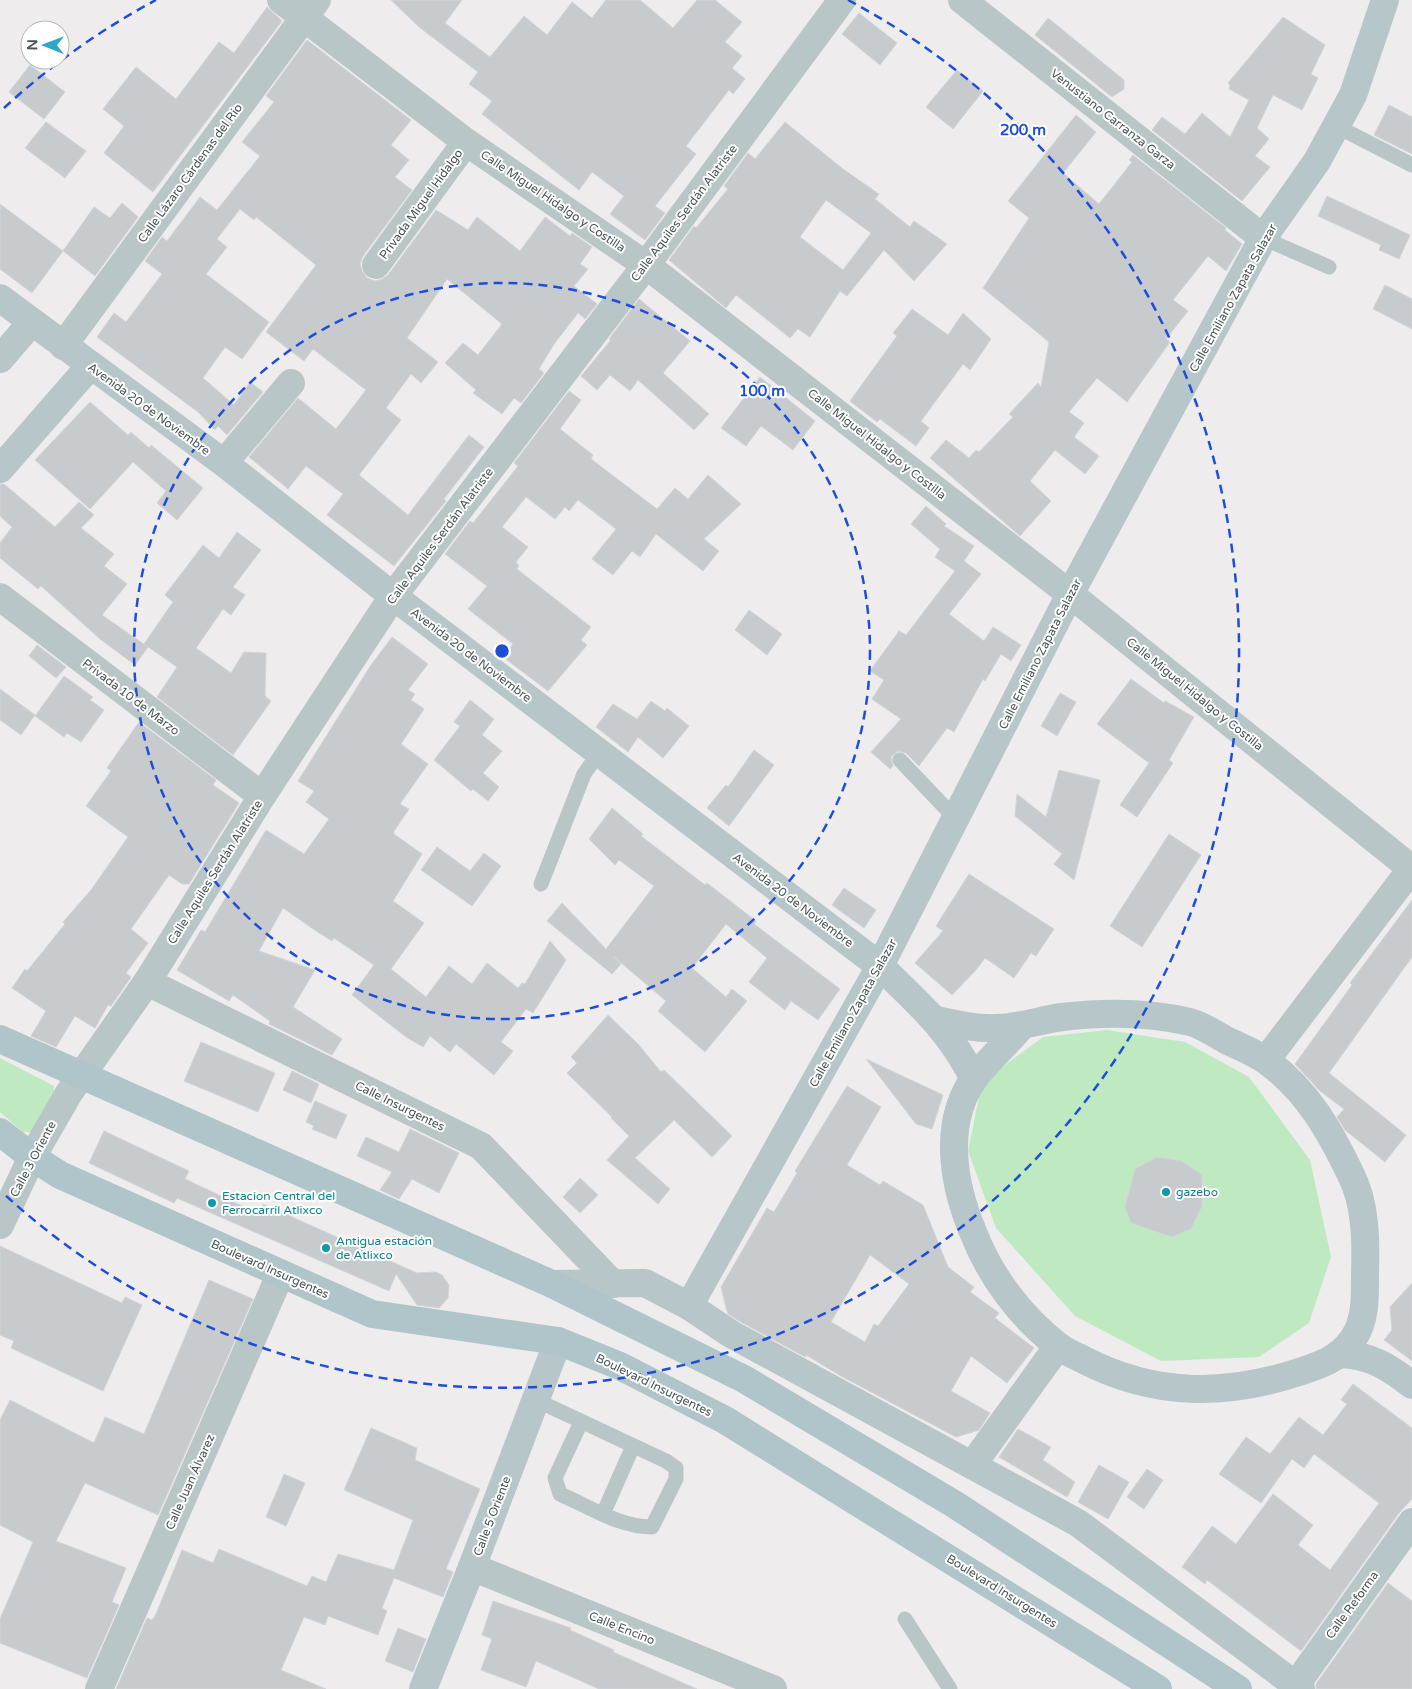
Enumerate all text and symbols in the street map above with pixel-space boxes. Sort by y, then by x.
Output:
north arrow [20,20,70,70]
text: N [24,39,41,51]
street label: Venustiano Carranza Garza [1048,66,1178,172]
street label: Calle Lázaro Cárdenas del Río [135,101,245,245]
text: 200 m [1000,121,1046,139]
street label: Calle Aquiles Serdán Alatriste [628,142,740,284]
street label: Privada Miguel Hidalgo [376,146,466,262]
street label: Calle Miguel Hidalgo y Costilla [478,147,628,255]
street label: Calle Emiliano Zapata Salazar [1186,221,1280,375]
street label: Avenida 20 de Noviembre [85,360,213,458]
text: 100 m [739,382,785,400]
street label: Calle Miguel Hidalgo y Costilla [805,386,949,502]
street label: Calle Aquiles Serdán Alatriste [384,465,496,607]
street label: Calle Emiliano Zapata Salazar [996,576,1084,732]
street label: Avenida 20 de Noviembre [408,605,534,705]
street label: Calle Miguel Hidalgo y Costilla [1124,635,1266,753]
centre of rings [493,642,511,660]
street label: Privada 10 de Marzo [80,656,182,738]
street label: Calle Aquiles Serdán Alatriste [165,797,265,947]
street label: Avenida 20 de Noviembre [730,850,856,950]
street label: Calle Emiliano Zapata Salazar [806,936,900,1090]
street label: Calle Insurgentes [353,1078,447,1134]
street label: Calle 3 Oriente [7,1118,59,1199]
place label: gazebo [1176,1185,1218,1199]
marker: gazebo [1160,1186,1172,1198]
place label: Estacion Central del Ferrocarril Atlixco [222,1189,335,1217]
marker: Estacion Central del Ferrocarril Atlixco [206,1197,218,1209]
place label: Antigua estación de Atlixco [336,1234,432,1262]
street label: Boulevard Insurgentes [209,1237,331,1301]
marker: Antigua estación de Atlixco [320,1242,332,1254]
street label: Boulevard Insurgentes [594,1351,715,1419]
street label: Calle Juan Álvarez [163,1432,217,1532]
street label: Calle 5 Oriente [470,1474,514,1558]
street label: Boulevard Insurgentes [944,1551,1060,1631]
street label: Calle Reforma [1323,1568,1381,1642]
street label: Calle Encino [587,1608,657,1648]

